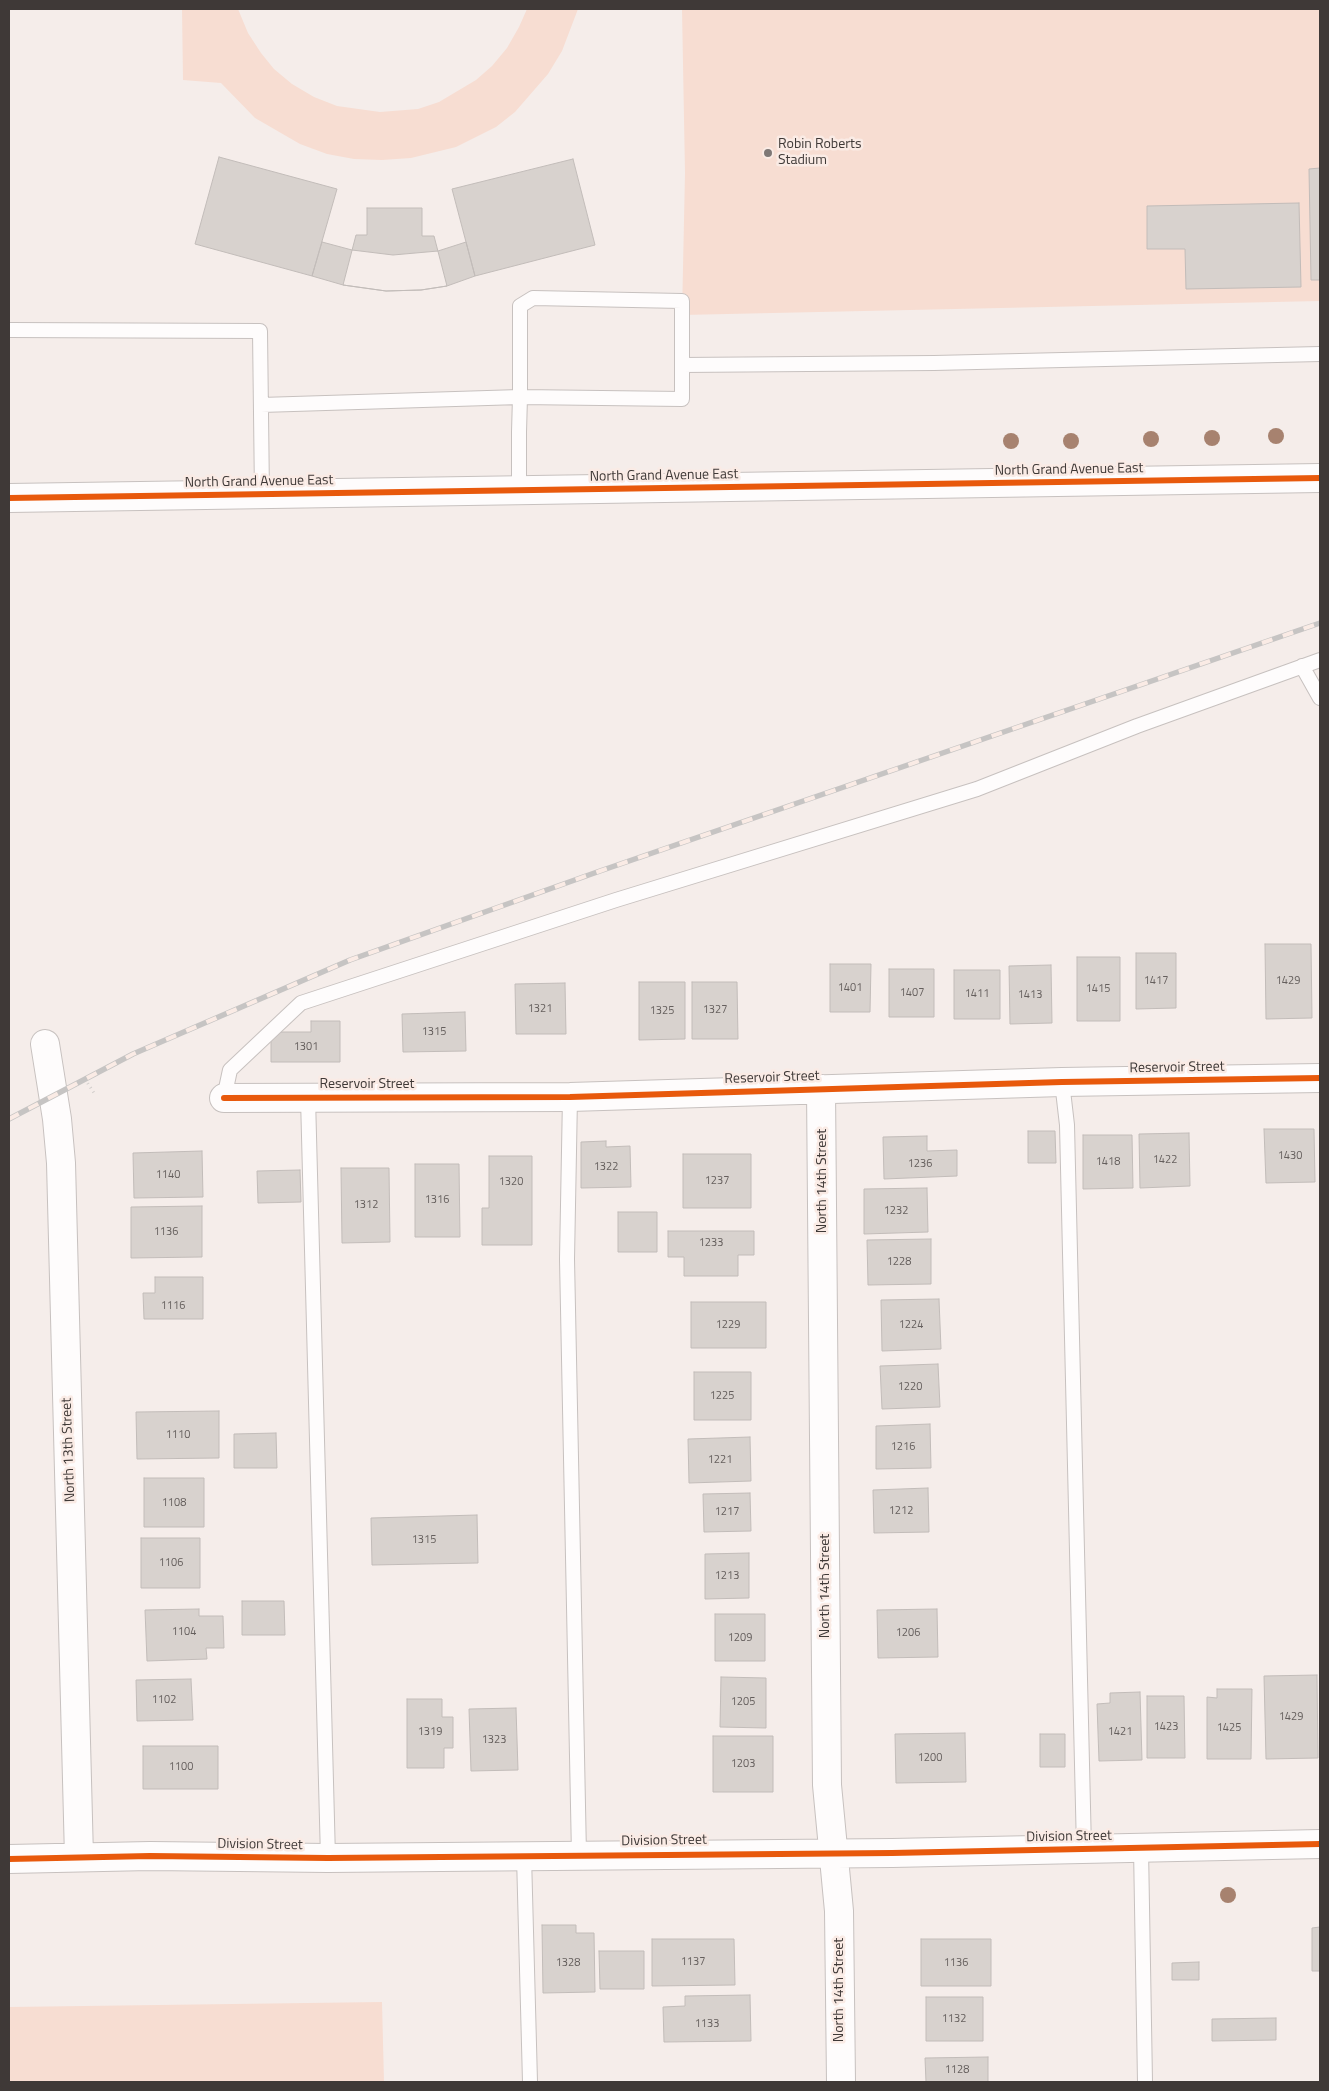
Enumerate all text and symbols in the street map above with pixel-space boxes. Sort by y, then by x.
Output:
place label: Robin Roberts Stadium [778,137,862,170]
marker: Robin Roberts Stadium [762,147,774,159]
street label: North Grand Avenue East [995,460,1143,480]
street label: North Grand Avenue East [590,466,738,486]
street label: North Grand Avenue East [185,472,333,492]
house number: 1417 [1144,974,1168,988]
house number: 1429 [1276,974,1300,988]
house number: 1401 [838,981,862,995]
house number: 1415 [1086,982,1110,996]
house number: 1407 [900,986,924,1000]
house number: 1411 [965,987,989,1001]
house number: 1413 [1018,988,1042,1002]
house number: 1321 [528,1002,552,1016]
house number: 1327 [703,1003,727,1017]
house number: 1325 [650,1004,674,1018]
house number: 1315 [422,1025,446,1039]
house number: 1301 [294,1040,318,1054]
street label: Reservoir Street [1129,1059,1225,1077]
street label: Reservoir Street [724,1068,820,1088]
street label: Reservoir Street [319,1077,415,1093]
street label: North 14th Street [815,1129,831,1233]
house number: 1430 [1278,1149,1302,1163]
house number: 1422 [1153,1153,1177,1167]
house number: 1418 [1096,1155,1120,1169]
house number: 1236 [908,1157,932,1171]
house number: 1322 [594,1160,618,1174]
house number: 1140 [156,1168,180,1182]
house number: 1237 [705,1174,729,1188]
house number: 1320 [499,1175,523,1189]
house number: 1316 [425,1193,449,1207]
house number: 1312 [354,1198,378,1212]
house number: 1232 [884,1204,908,1218]
house number: 1136 [154,1225,178,1239]
house number: 1233 [699,1236,723,1250]
house number: 1228 [887,1255,911,1269]
house number: 1116 [161,1299,185,1313]
house number: 1229 [716,1318,740,1332]
house number: 1224 [899,1318,923,1332]
house number: 1220 [898,1380,922,1394]
house number: 1225 [710,1389,734,1403]
street label: North 13th Street [59,1398,79,1502]
house number: 1110 [166,1428,190,1442]
house number: 1216 [891,1440,915,1454]
house number: 1221 [708,1453,732,1467]
house number: 1108 [162,1496,186,1510]
house number: 1212 [889,1504,913,1518]
house number: 1217 [715,1505,739,1519]
house number: 1315 [412,1533,436,1547]
street label: North 14th Street [818,1534,834,1638]
house number: 1106 [159,1556,183,1570]
house number: 1213 [715,1569,739,1583]
house number: 1104 [172,1625,196,1639]
house number: 1206 [896,1626,920,1640]
house number: 1209 [728,1631,752,1645]
house number: 1102 [152,1693,176,1707]
house number: 1205 [731,1695,755,1709]
house number: 1429 [1279,1710,1303,1724]
house number: 1423 [1154,1720,1178,1734]
house number: 1425 [1217,1721,1241,1735]
house number: 1319 [418,1725,442,1739]
house number: 1421 [1108,1725,1132,1739]
house number: 1323 [482,1733,506,1747]
house number: 1200 [918,1751,942,1765]
house number: 1203 [731,1757,755,1771]
house number: 1100 [169,1760,193,1774]
street label: Division Street [1026,1828,1112,1846]
street label: Division Street [621,1832,707,1850]
street label: Division Street [217,1836,303,1854]
street label: North 14th Street [832,1938,848,2042]
house number: 1137 [681,1955,705,1969]
house number: 1328 [556,1956,580,1970]
house number: 1136 [944,1956,968,1970]
house number: 1132 [942,2012,966,2026]
house number: 1133 [695,2017,719,2031]
house number: 1128 [945,2063,969,2077]

